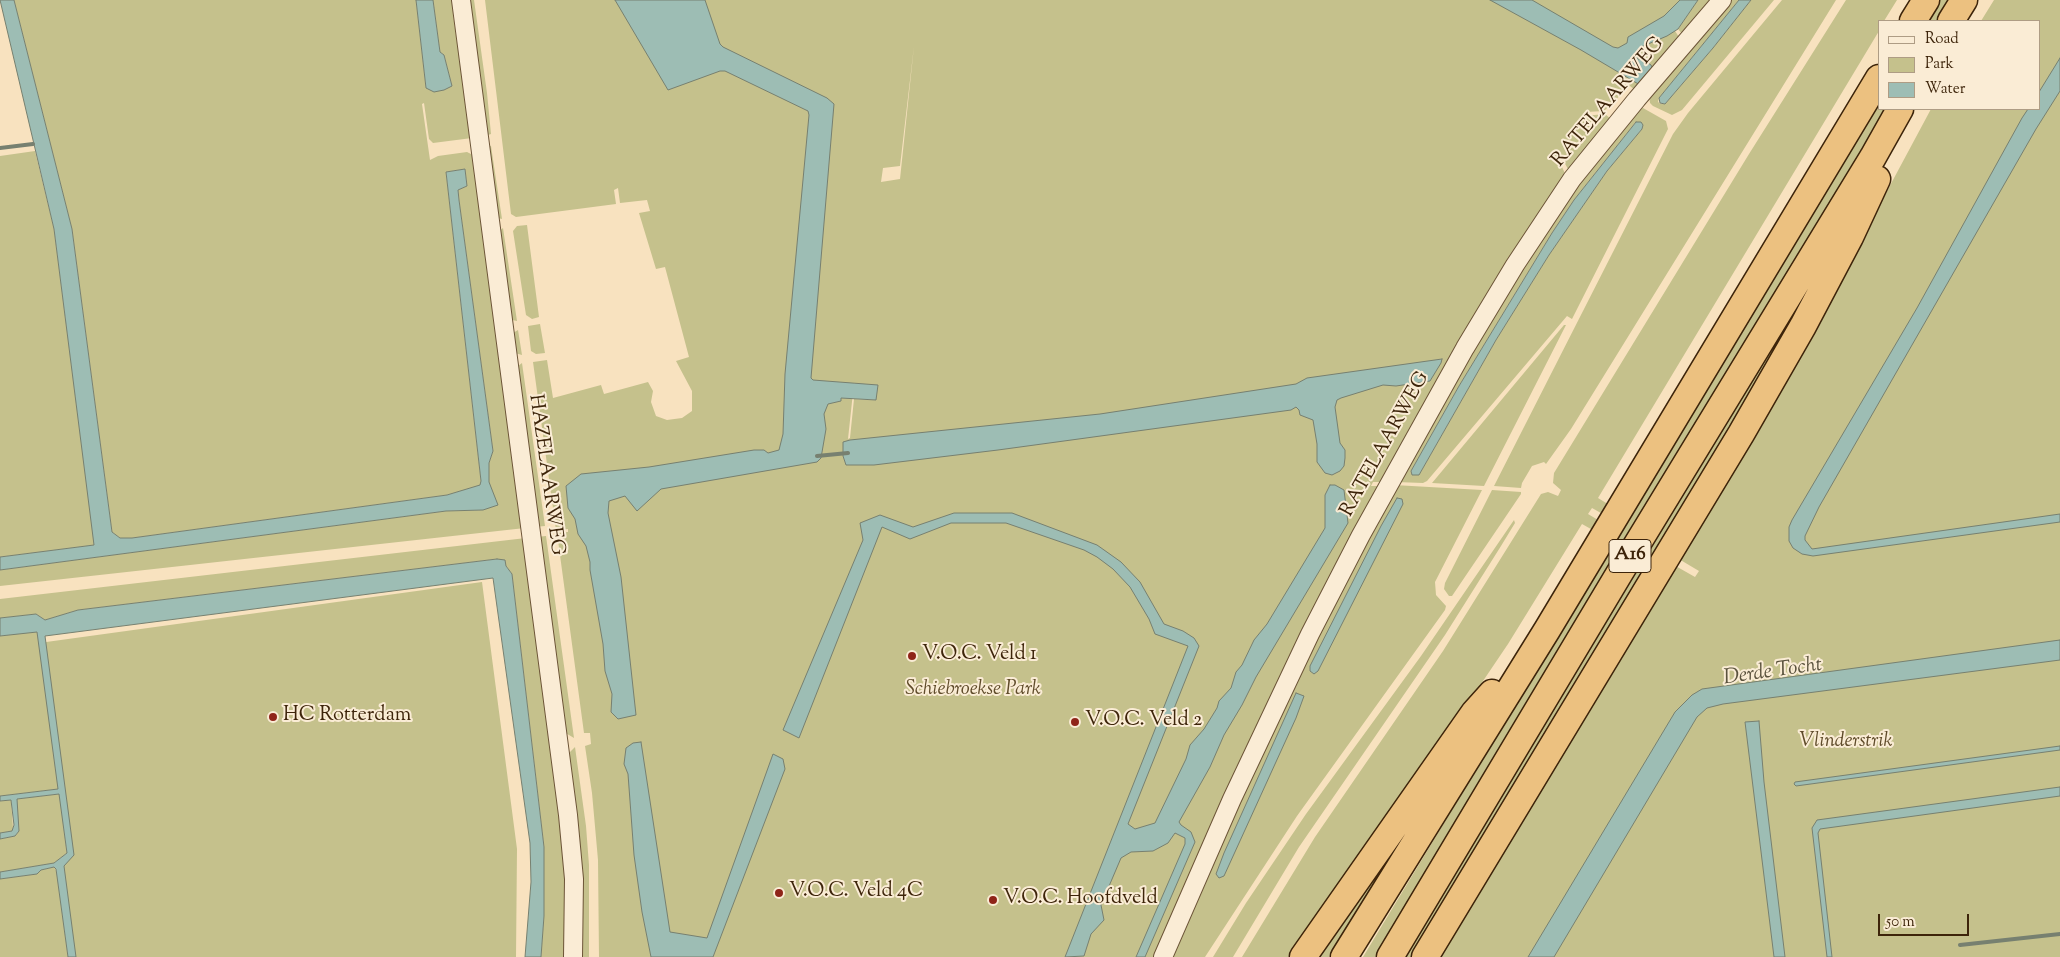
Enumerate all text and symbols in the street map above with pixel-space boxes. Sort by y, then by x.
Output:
legend [1878,20,2040,110]
text: Road [1925,29,1959,50]
street label: RATELAARWEG [1548,33,1670,173]
text: Park [1925,54,1954,75]
text: Water [1925,79,1965,100]
street label: RATELAARWEG [1336,368,1436,522]
street label: HAZELAARWEG [522,393,568,557]
road number: A16 [1609,540,1651,572]
place label: V.O.C. Veld 1 [922,644,1037,668]
marker: V.O.C. Veld 1 [906,650,918,662]
water label: Derde Tocht [1722,654,1824,692]
park label: Schiebroekse Park [905,679,1041,703]
place label: HC Rotterdam [283,705,411,729]
place label: V.O.C. Veld 2 [1085,710,1202,734]
marker: HC Rotterdam [267,711,279,723]
marker: V.O.C. Veld 2 [1069,716,1081,728]
park label: Vlinderstrik [1799,731,1893,755]
place label: V.O.C. Veld 4C [789,881,923,905]
marker: V.O.C. Veld 4C [773,887,785,899]
place label: V.O.C. Hoofdveld [1003,888,1158,912]
marker: V.O.C. Hoofdveld [987,894,999,906]
scale bar [1880,904,1971,936]
text: 50 m [1886,912,1915,933]

